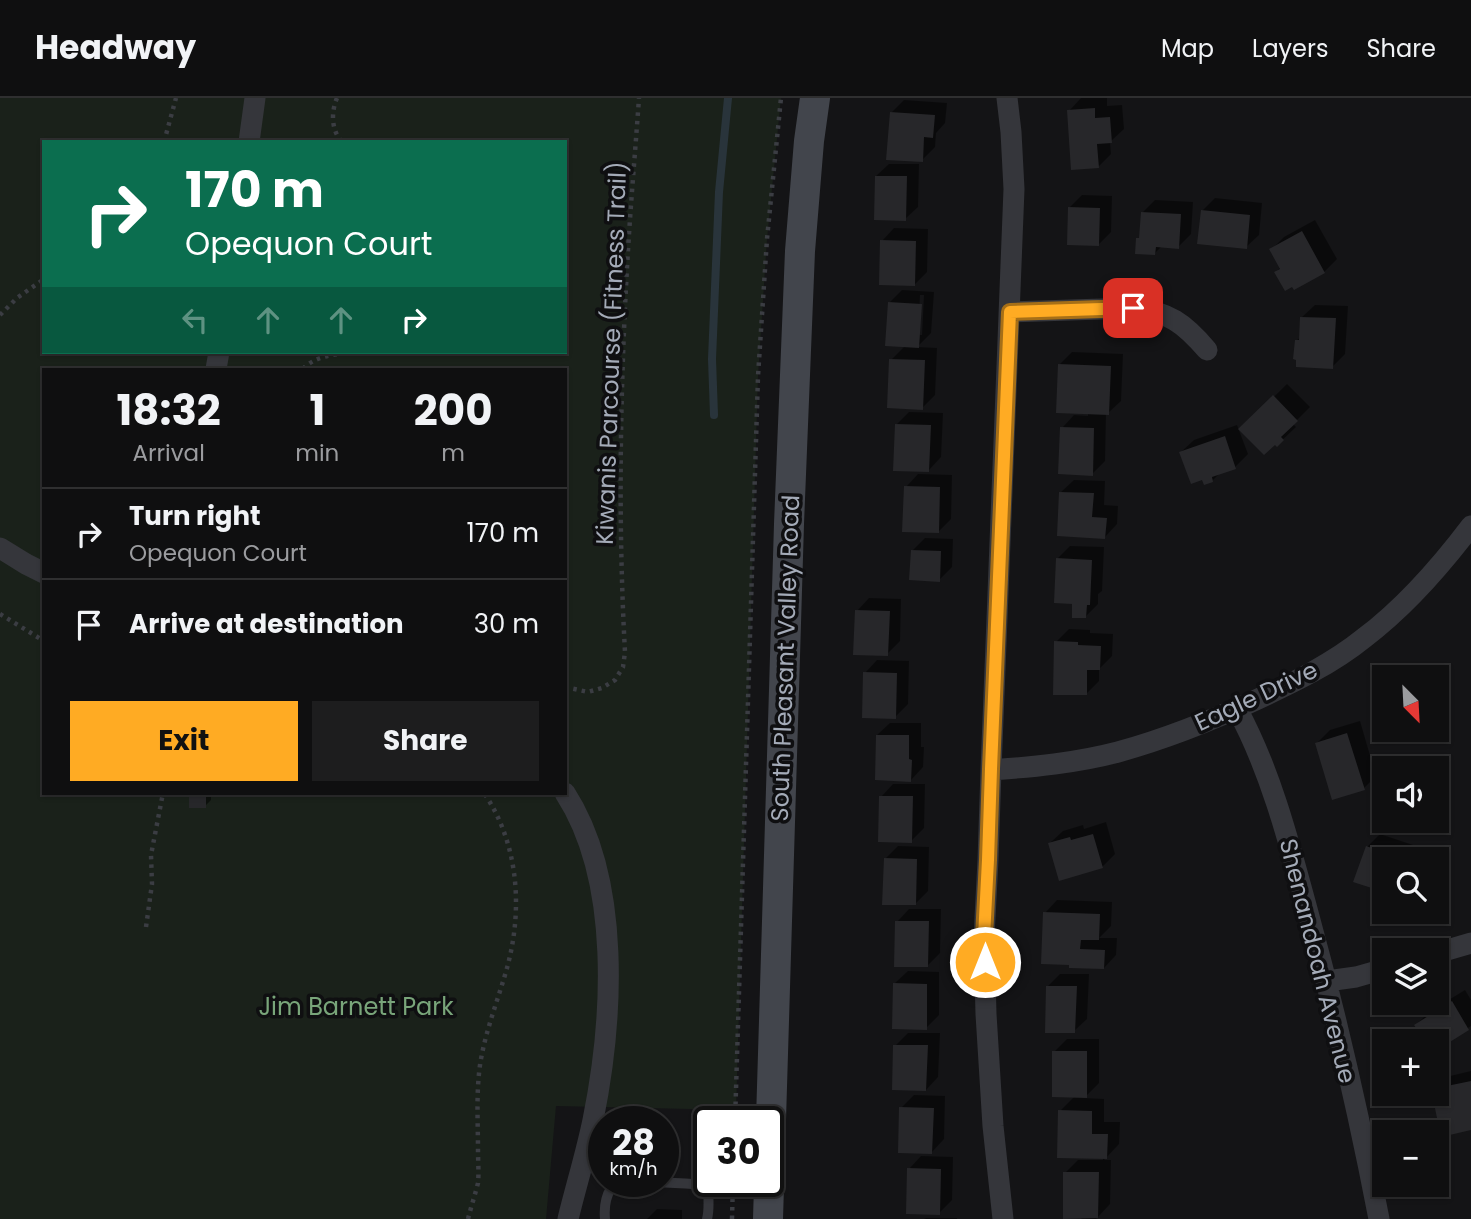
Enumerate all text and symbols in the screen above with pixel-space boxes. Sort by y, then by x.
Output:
text: Headway [35,24,196,71]
text: Map [1161,32,1214,65]
text: Layers [1252,32,1328,65]
text: Share [1366,32,1436,65]
text: 170 m [185,156,324,224]
street label: Kiwanis Parcourse (Fitness Trail) [588,161,634,545]
icon: right [70,168,161,259]
text: Opequon Court [185,221,433,266]
pin [1103,278,1163,338]
icon: arrive [1114,289,1152,327]
icon: left [176,301,214,339]
icon: ahead [249,301,287,339]
icon: ahead [322,301,360,339]
icon: right [395,301,433,339]
text: 18:32 [116,381,221,440]
text: 1 [309,381,325,440]
text: 200 [414,381,493,440]
text: Arrival [132,437,205,469]
text: min [295,437,339,469]
text: m [441,437,465,469]
street label: South Pleasant Valley Road [763,494,807,822]
text: Turn right [129,498,261,534]
icon: right [70,515,108,553]
text: 170 m [466,515,539,551]
text: Opequon Court [129,537,307,569]
icon: arrive [70,606,108,644]
text: Arrive at destination [129,606,404,642]
text: 30 m [474,606,539,642]
street label: Eagle Drive [1189,653,1323,739]
north arrow [1372,665,1449,742]
map controls [1372,665,1449,1197]
button: Exit [70,701,298,781]
button: Share [312,701,539,781]
button: sound [1372,756,1449,833]
street label: Shenandoah Avenue [1272,835,1364,1087]
button: search [1372,847,1449,924]
position arrow [948,925,1022,999]
button: layers [1372,938,1449,1015]
park label: Jim Barnett Park [258,990,454,1023]
button: + [1372,1029,1449,1106]
speed limit sign: 30 [693,1106,784,1197]
text: 28 [612,1118,655,1167]
button: − [1372,1120,1449,1197]
text: km/h [610,1156,657,1181]

